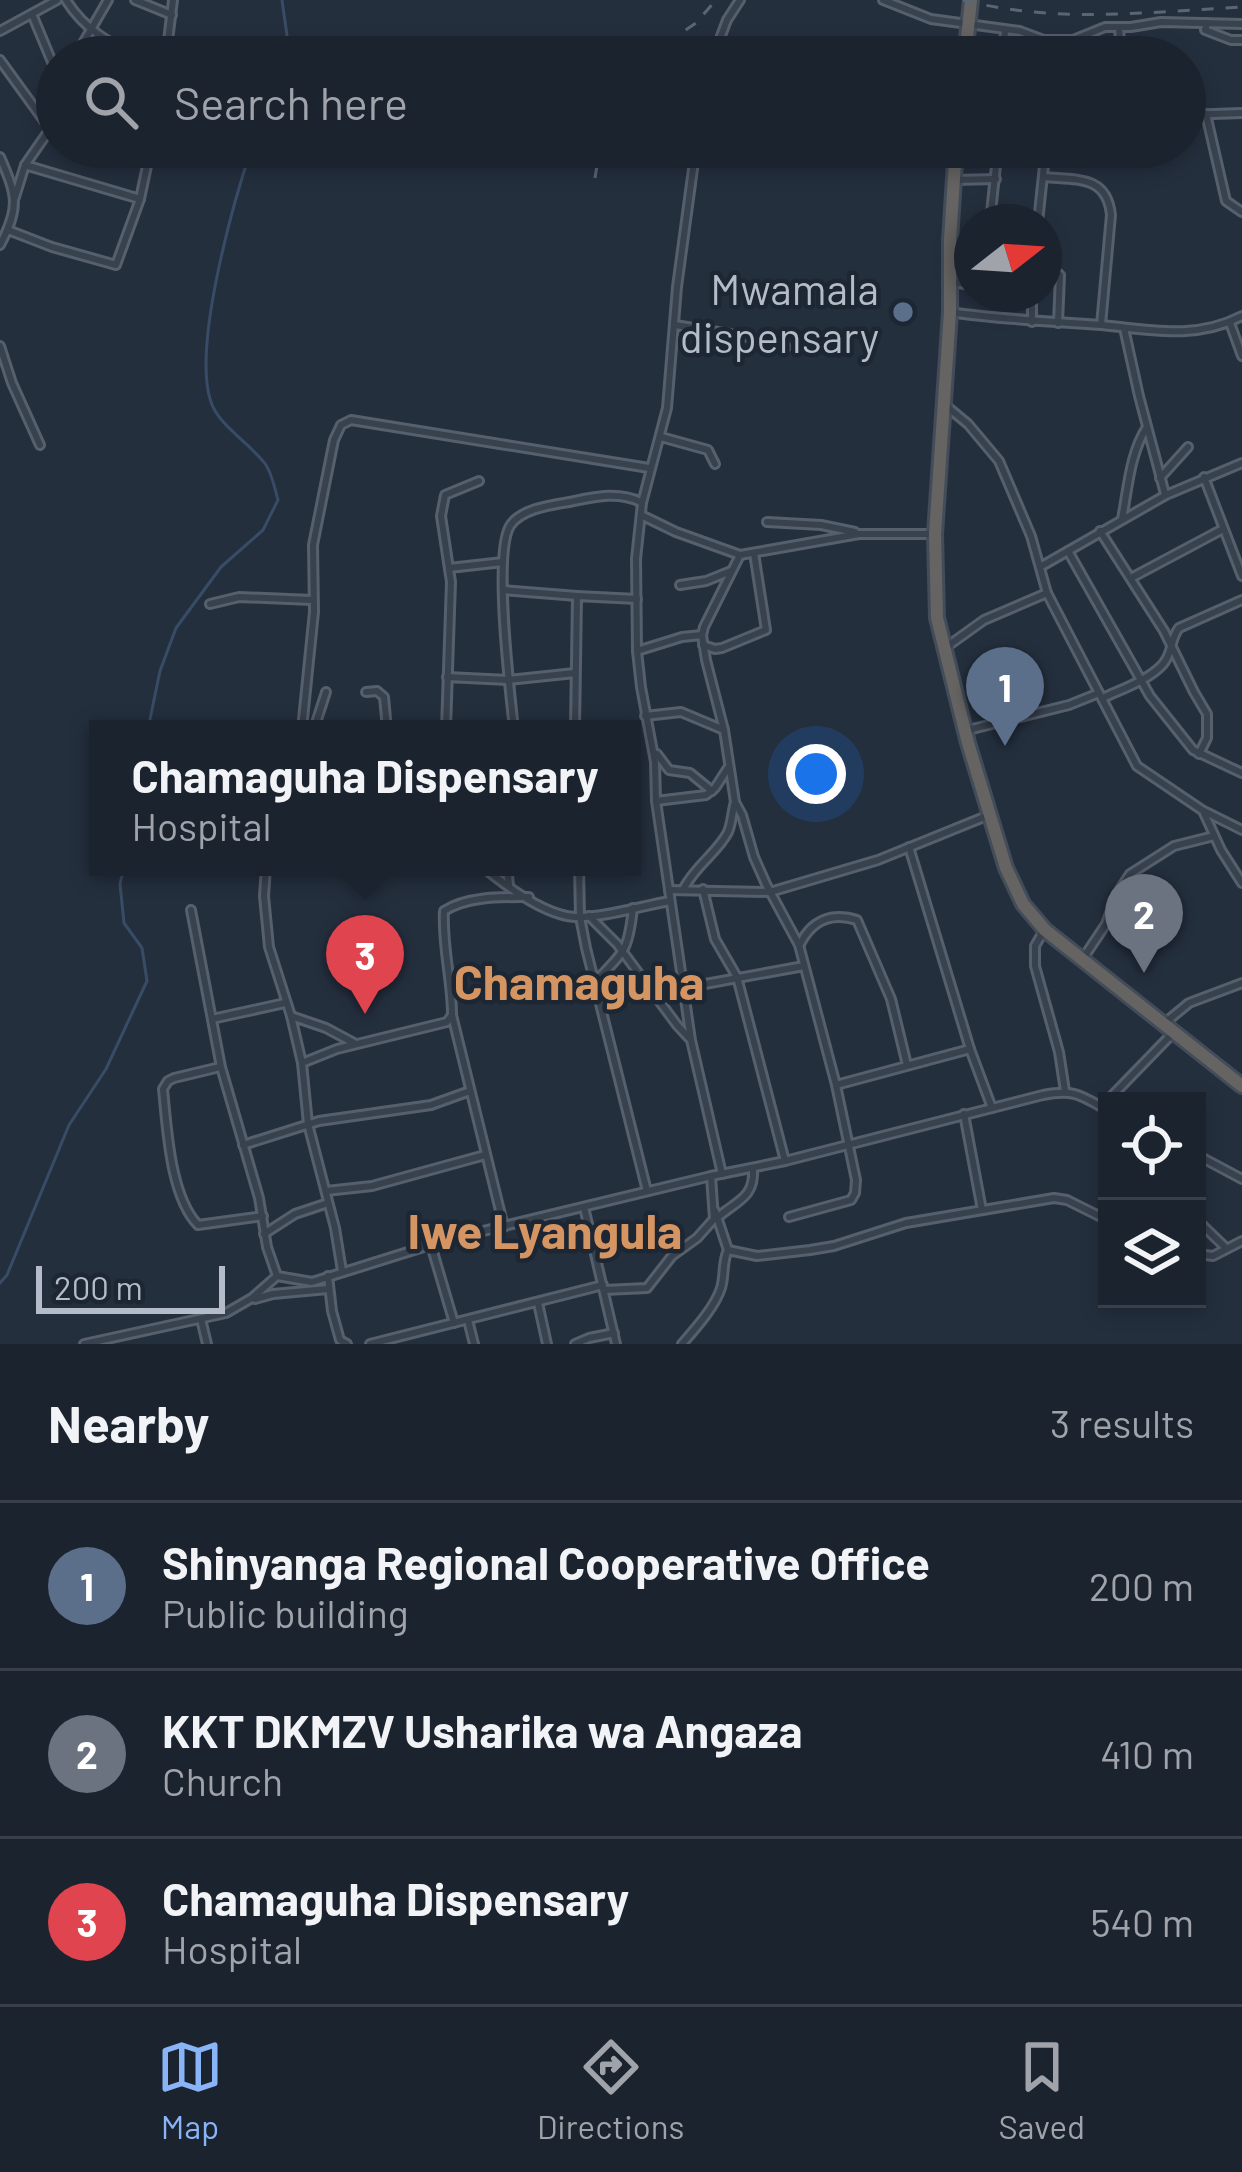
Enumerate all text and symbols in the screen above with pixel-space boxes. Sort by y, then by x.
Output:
search box [36,36,1206,168]
icon: search [78,69,144,135]
text: Search here [174,75,408,129]
north arrow [954,204,1062,312]
place label: Mwamala dispensary [680,263,879,362]
marker: Mwamala dispensary [890,299,916,325]
pin: 1 [966,647,1044,746]
popup [89,720,641,876]
your location [786,744,846,804]
text: Chamaguha Dispensary [131,748,599,802]
text: Hospital [131,802,271,849]
pin: 2 [1105,874,1183,973]
pin: 3 [326,915,404,1014]
district label: Chamaguha [454,952,704,1010]
map controls [1098,1092,1206,1308]
button: locate [1098,1092,1206,1200]
button: layers [1098,1200,1206,1308]
district label: Iwe Lyangula [408,1201,682,1259]
scale bar [36,1260,225,1313]
text: 200 m [54,1267,143,1307]
text: Nearby [48,1392,209,1453]
text: 3 results [1050,1399,1194,1446]
text: Shinyanga Regional Cooperative Office [162,1535,930,1589]
text: 1 [80,1562,94,1609]
text: 200 m [1089,1562,1194,1609]
text: Public building [162,1589,409,1636]
text: KKT DKMZV Usharika wa Angaza [162,1703,802,1757]
text: 2 [76,1730,98,1777]
text: 410 m [1100,1730,1194,1777]
text: Church [162,1757,283,1804]
text: Chamaguha Dispensary [162,1871,629,1925]
text: 3 [76,1898,98,1945]
text: 540 m [1090,1898,1194,1945]
text: Hospital [162,1925,302,1972]
tab: Map [157,2034,223,2146]
tab: Directions [537,2034,684,2146]
tab: Saved [998,2034,1085,2146]

